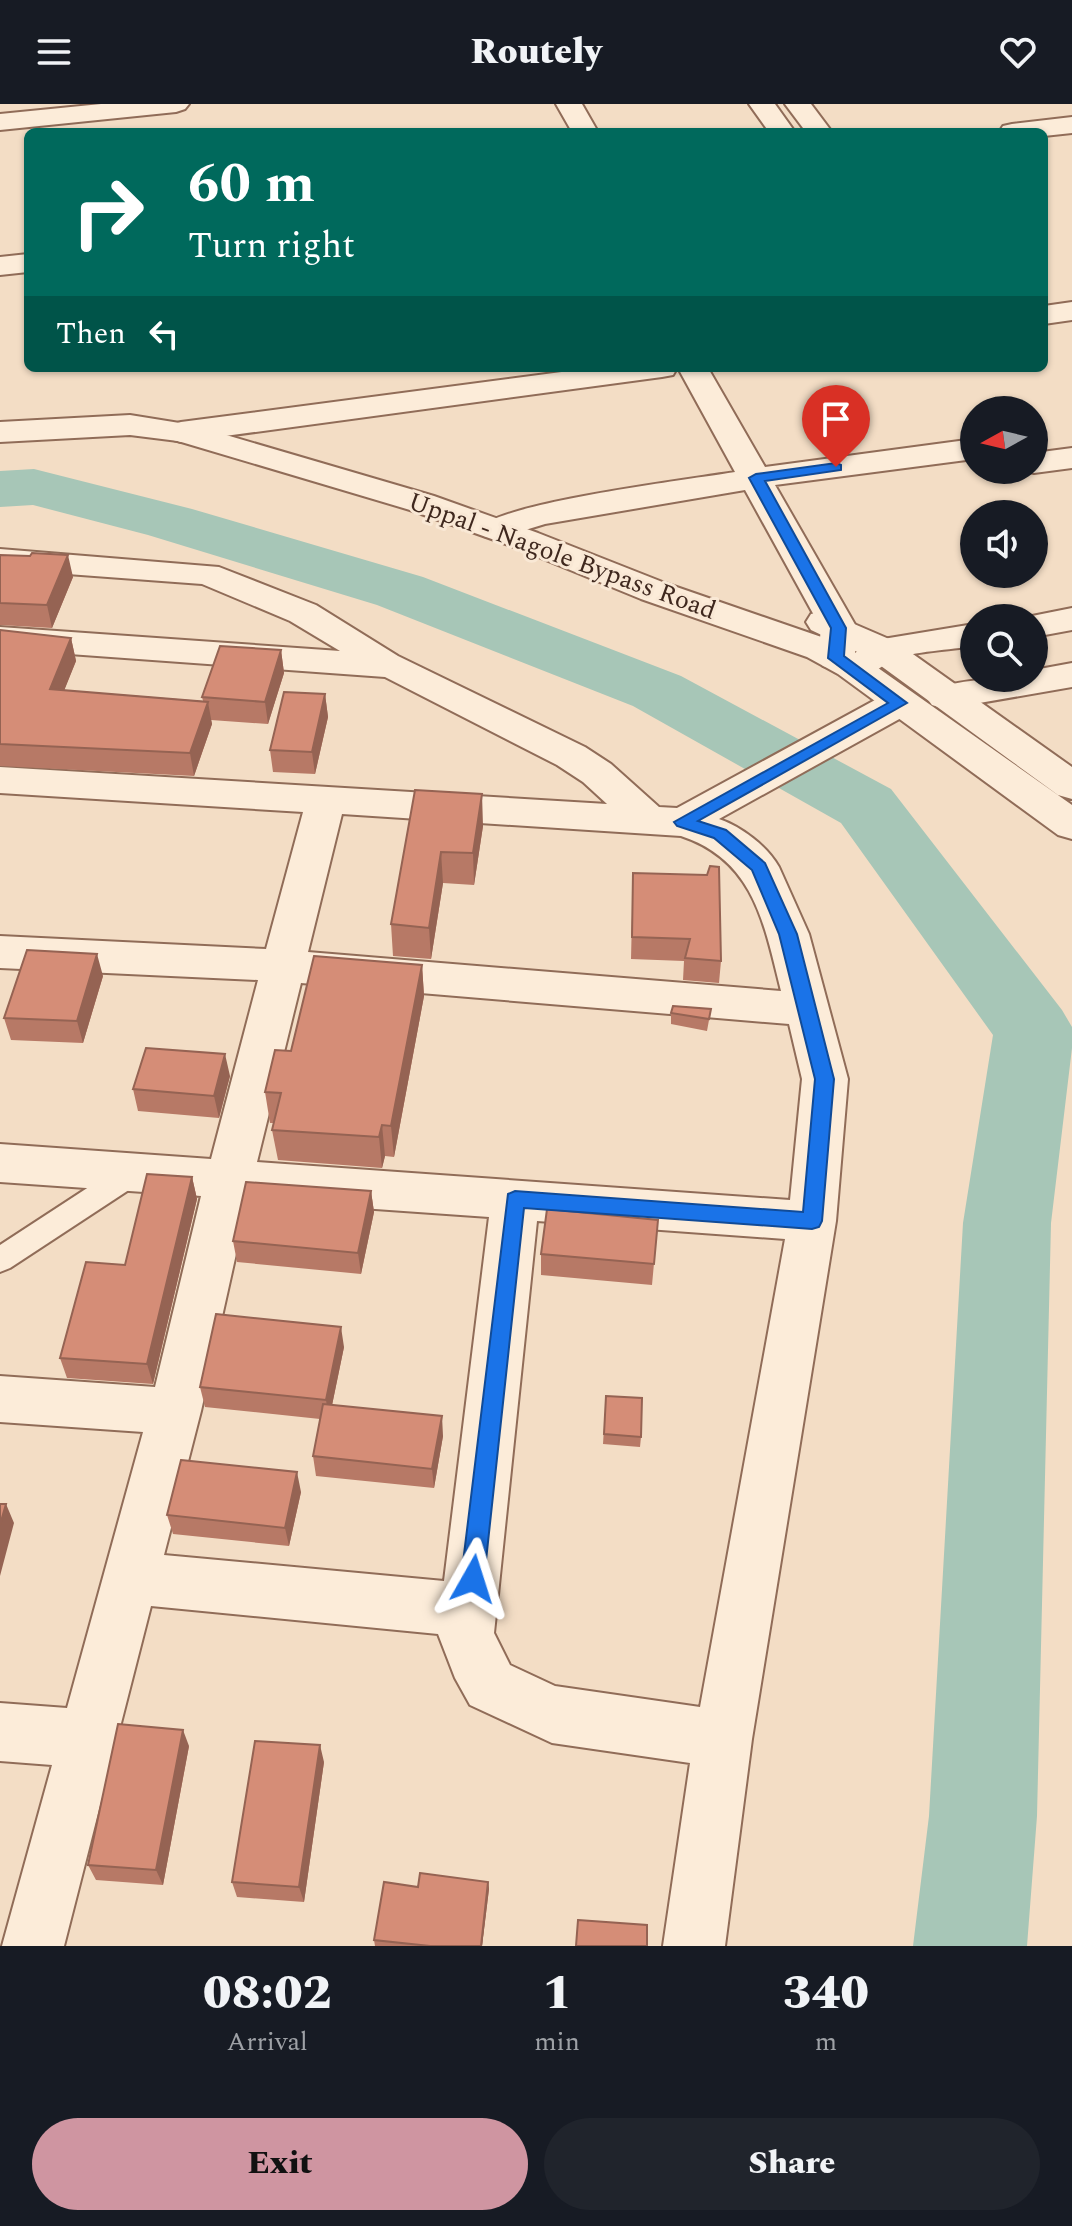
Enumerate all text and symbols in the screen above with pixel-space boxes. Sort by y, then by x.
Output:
text: Routely [470,25,602,80]
icon: menu [32,30,76,74]
icon: heart [996,30,1040,74]
text: 60 m [188,142,315,227]
icon: right [56,160,160,264]
text: Turn right [188,219,355,274]
text: Then [56,311,126,357]
icon: left [142,312,186,356]
pin [802,385,870,467]
north arrow [960,396,1048,484]
map controls [960,396,1048,692]
icon: arrive [814,397,858,441]
street label: Uppal - Nagole Bypass Road [402,482,722,630]
button: sound [960,500,1048,588]
button: search [960,604,1048,692]
position arrow [431,1537,515,1621]
text: 08:02 [203,1957,332,2030]
text: 1 [543,1957,572,2030]
text: 340 [783,1957,869,2030]
text: Arrival [227,2022,308,2062]
text: min [534,2022,580,2062]
text: m [815,2022,837,2062]
button: Exit [32,2118,528,2210]
button: Share [544,2118,1040,2210]

